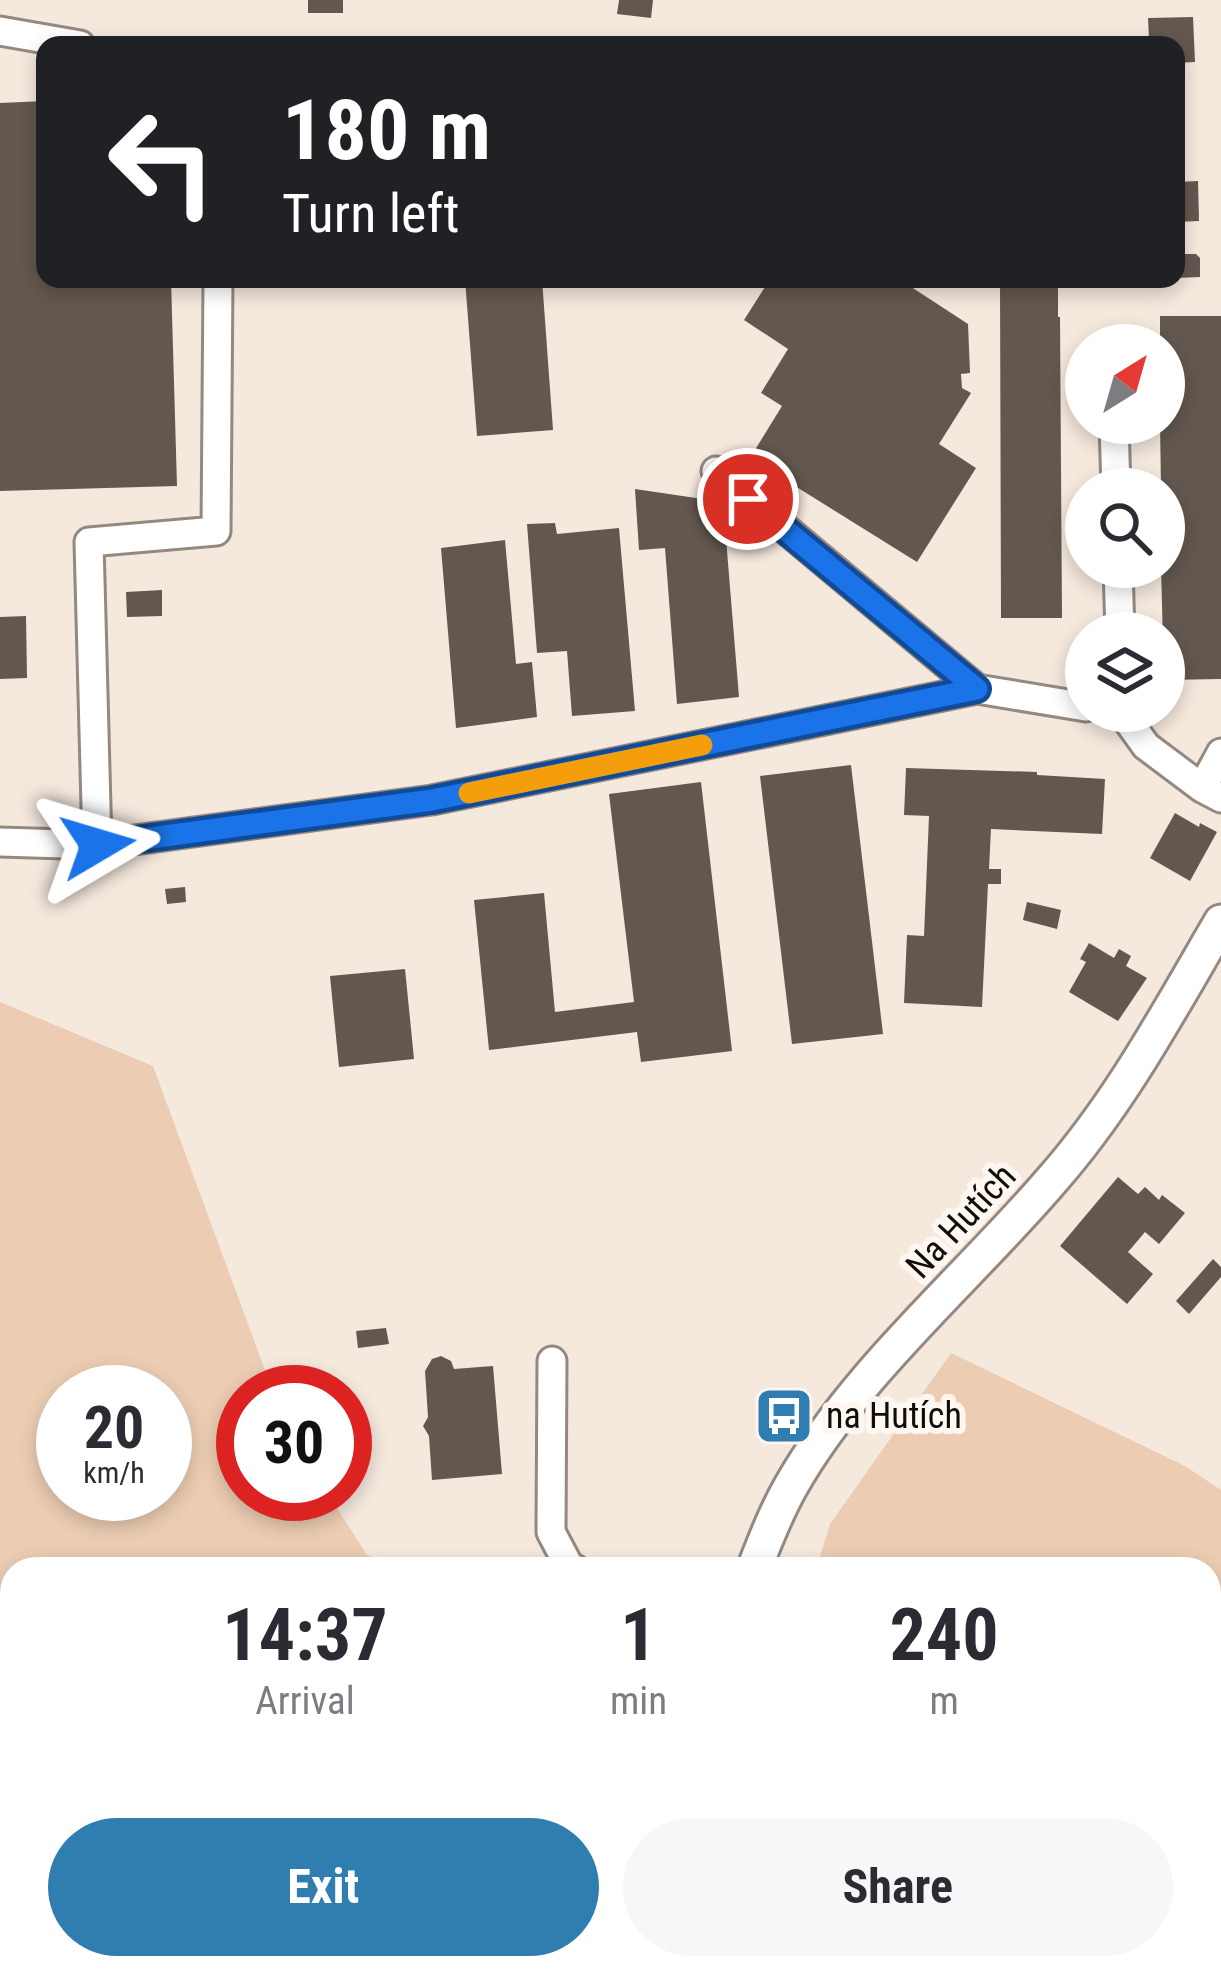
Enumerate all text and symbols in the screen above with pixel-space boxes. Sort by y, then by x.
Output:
text: 180 m [282,81,491,180]
icon: left [84,84,240,240]
text: Turn left [282,182,459,245]
north arrow [1065,324,1185,444]
map controls [1065,324,1185,732]
pin [697,448,799,550]
icon: arrive [715,466,781,532]
button: search [1065,468,1185,588]
button: layers [1065,612,1185,732]
position arrow [35,782,161,908]
street label: Na Hutích [898,1155,1024,1287]
speed limit sign: 30 [216,1365,372,1521]
bus stop icon: na Hutích [753,1385,815,1447]
text: 20 [84,1392,144,1463]
place label: na Hutích [826,1395,962,1437]
text: km/h [83,1455,145,1490]
text: 14:37 [222,1593,388,1678]
text: 1 [620,1593,657,1678]
text: 240 [889,1593,999,1678]
text: Arrival [255,1678,355,1724]
text: min [610,1678,667,1724]
text: m [929,1678,959,1724]
button: Exit [48,1818,599,1956]
button: Share [623,1818,1173,1956]

